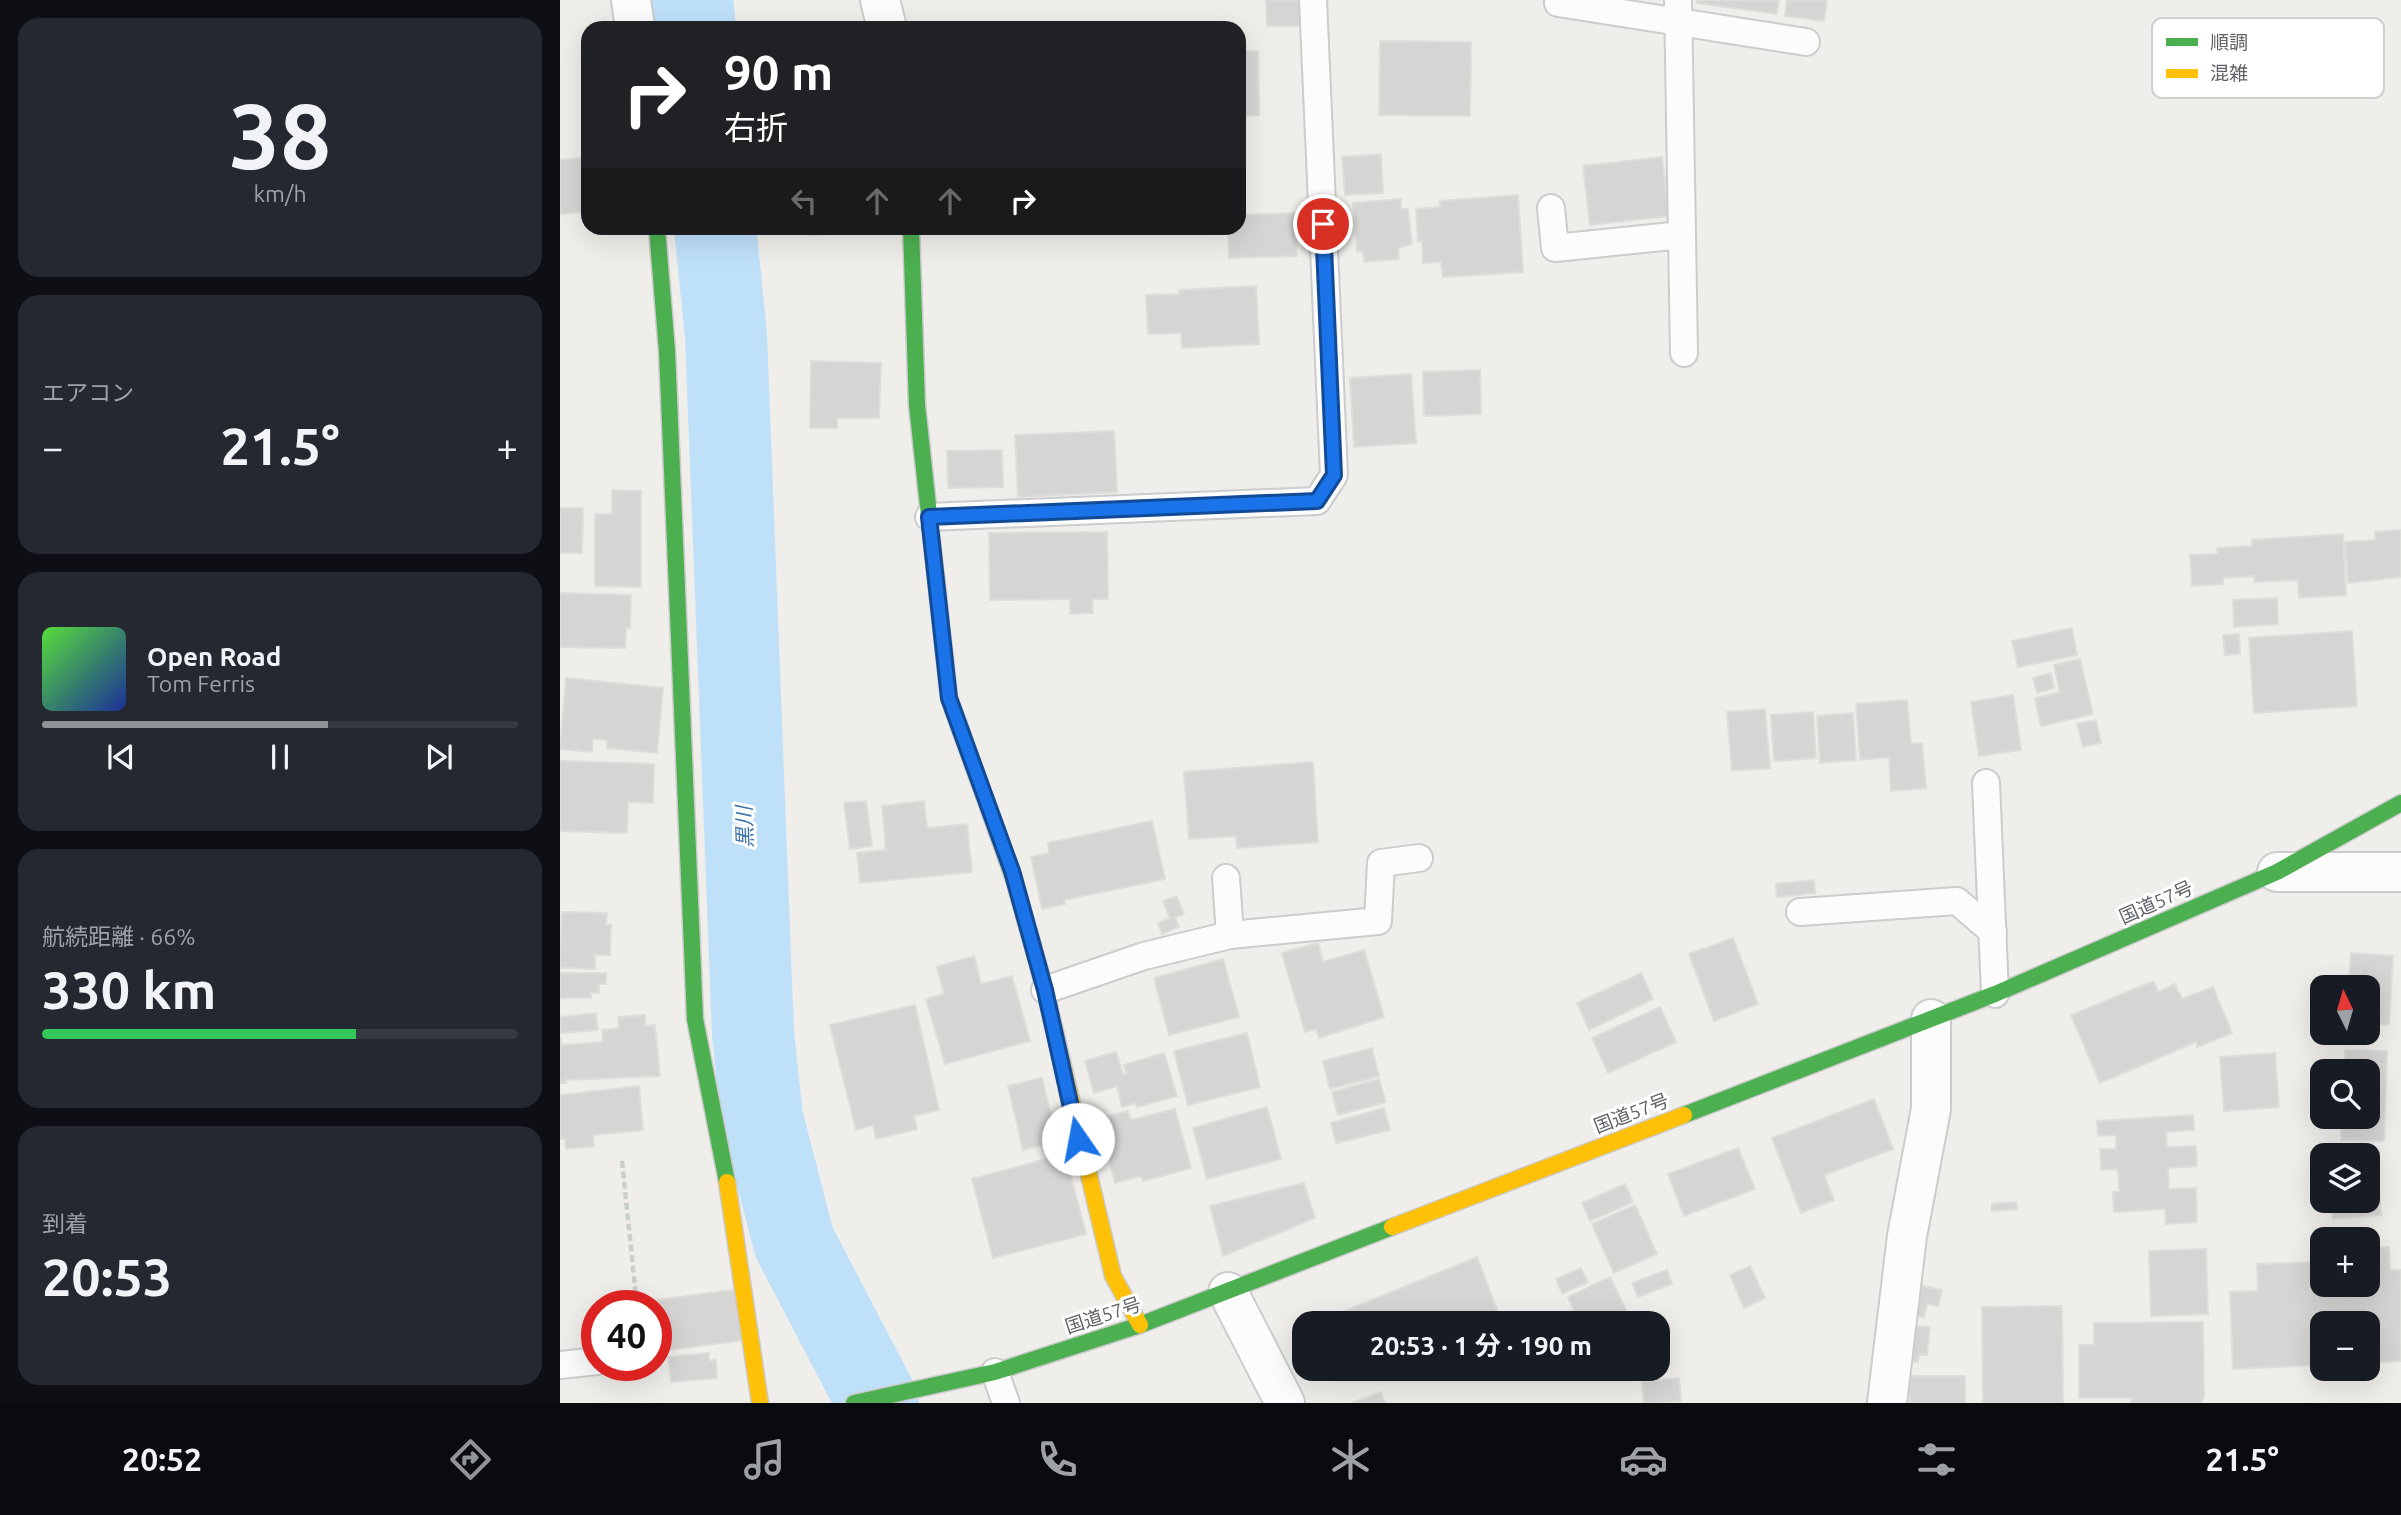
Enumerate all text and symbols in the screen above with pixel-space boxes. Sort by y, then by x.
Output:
legend [2152,18,2384,98]
text: 順調 [2210,31,2248,53]
text: 90 m [724,44,833,99]
icon: right [609,49,700,140]
text: 混雑 [2210,62,2248,84]
text: 38 [229,84,331,186]
text: 右折 [724,109,788,145]
text: km/h [253,181,307,206]
icon: left [785,182,823,220]
icon: ahead [858,182,896,220]
icon: ahead [931,182,969,220]
icon: right [1004,182,1042,220]
pin [1293,194,1353,254]
icon: arrive [1304,205,1342,243]
text: エアコン [42,380,134,405]
text: 21.5° [220,417,340,475]
text: − [42,426,63,468]
text: + [497,426,518,468]
text: Open Road [147,642,281,671]
text: Tom Ferris [147,671,255,696]
icon: previous [102,738,140,776]
icon: pause [261,738,299,776]
icon: next [420,738,458,776]
water label: 黒川 [731,804,757,848]
street label: 国道57号 [2116,876,2196,928]
text: 航続距離 · 66% [42,924,195,949]
text: 330 km [42,961,216,1019]
north arrow [2310,975,2380,1045]
map controls [2310,975,2380,1381]
button: search [2310,1059,2380,1129]
street label: 国道57号 [1590,1089,1672,1137]
position arrow [1041,1102,1115,1176]
button: layers [2310,1143,2380,1213]
text: 到着 [42,1211,88,1236]
button: + [2310,1227,2380,1297]
text: 20:53 [42,1248,172,1306]
speed limit sign: 40 [581,1290,672,1381]
street label: 国道57号 [1062,1292,1144,1338]
button: − [2310,1311,2380,1381]
text: 20:53 · 1 分 · 190 m [1370,1331,1592,1360]
icon: directions [446,1435,495,1484]
icon: music [740,1435,789,1484]
icon: phone [1033,1435,1082,1484]
icon: climate [1326,1435,1375,1484]
icon: car [1619,1435,1668,1484]
icon: filters [1912,1435,1961,1484]
text: 20:52 [122,1441,202,1477]
text: 21.5° [2205,1441,2279,1477]

